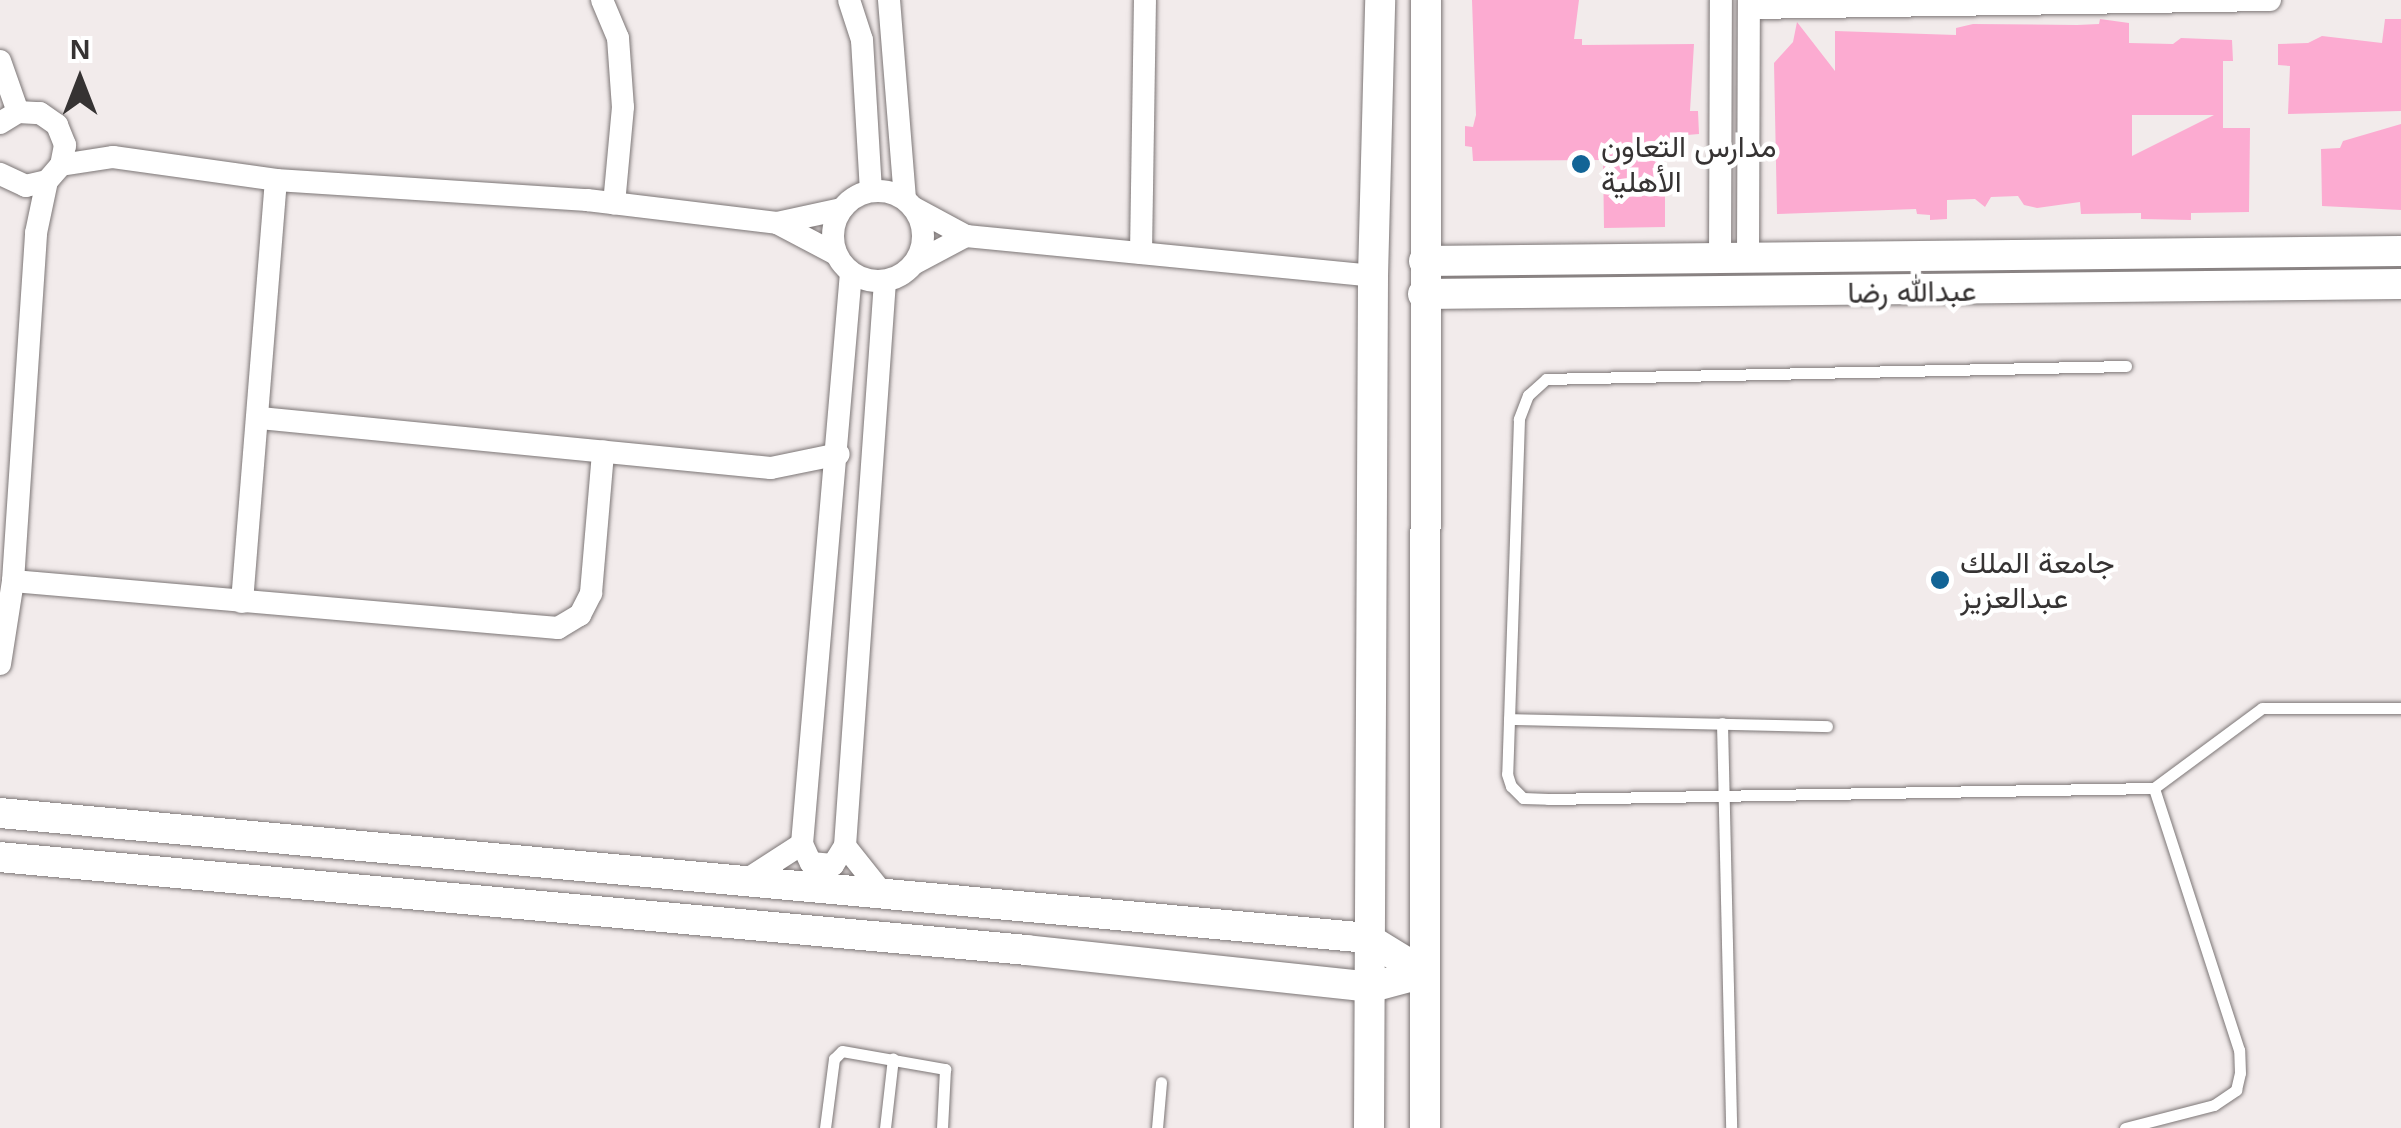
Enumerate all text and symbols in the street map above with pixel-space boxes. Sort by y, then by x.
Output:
north arrow [30,30,130,130]
text: N [70,34,90,65]
place label: مدارس التعاون الأهلية [1601,129,1777,200]
marker: مدارس التعاون الأهلية [1570,153,1592,175]
street label: عبدالله رضا [1847,273,1977,311]
place label: جامعة الملك عبدالعزيز [1960,545,2115,616]
marker: جامعة الملك عبدالعزيز [1929,569,1951,591]

